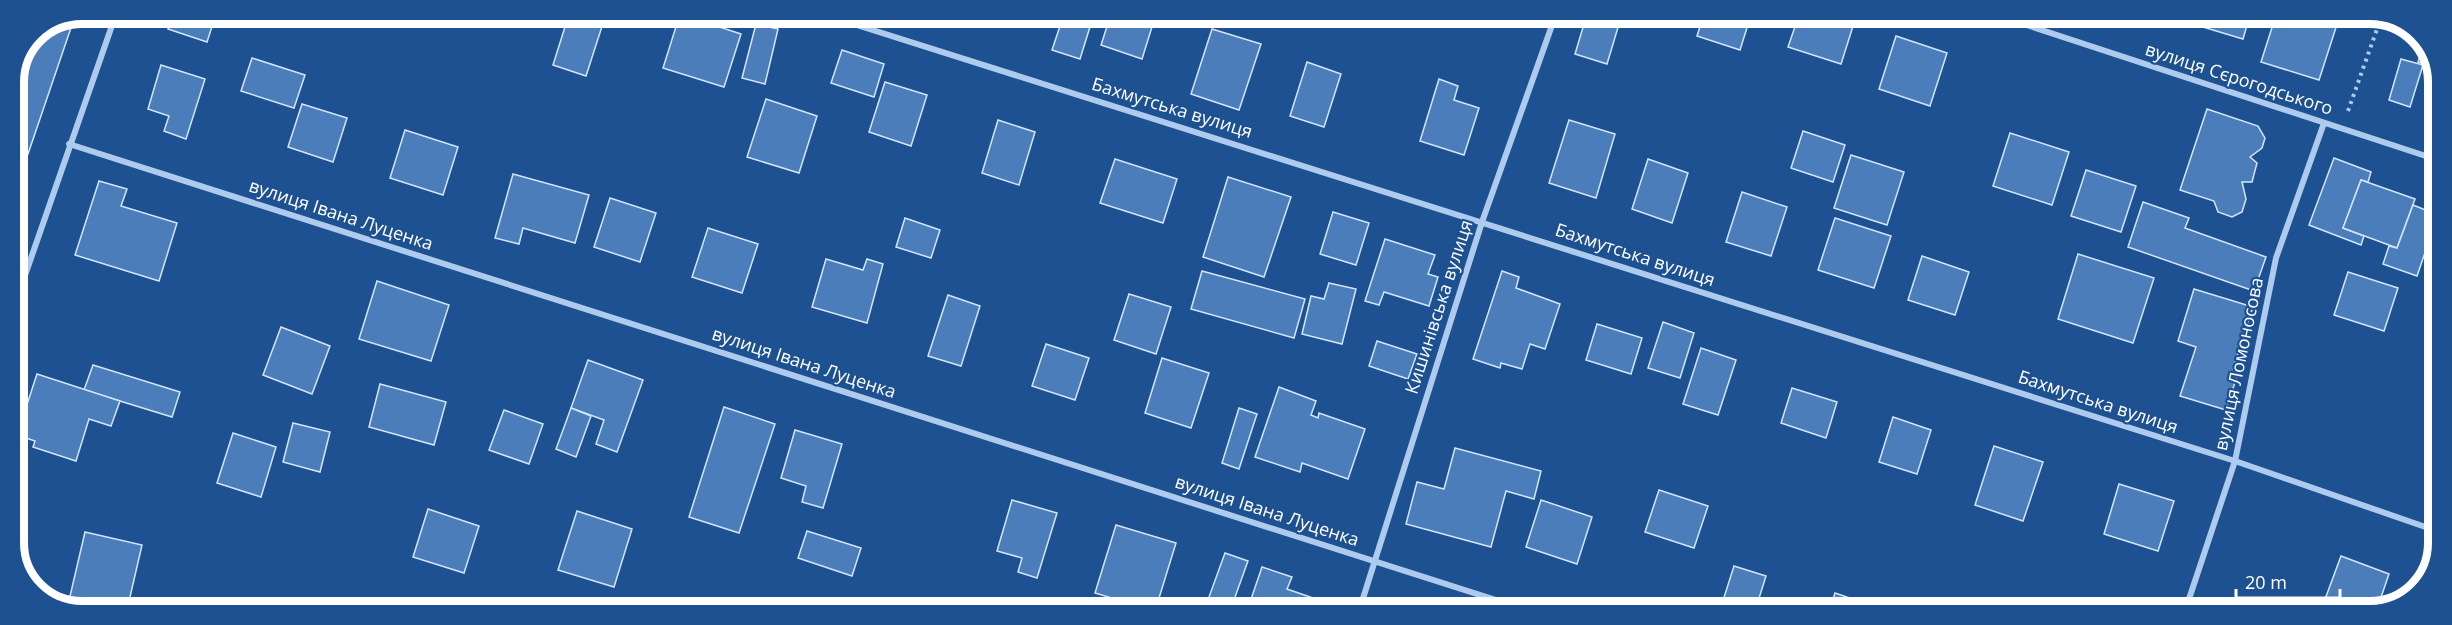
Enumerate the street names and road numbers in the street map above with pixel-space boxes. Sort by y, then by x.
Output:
street label: вулиця Сєрогодського [2142,36,2336,120]
street label: Бахмутська вулиця [1089,71,1256,143]
street label: вулиця Івана Луценка [246,173,436,255]
street label: Кишинівська вулиця [1399,217,1478,397]
street label: Бахмутська вулиця [1552,217,1718,291]
street label: вулиця Ломоносова [2208,275,2268,453]
street label: вулиця Івана Луценка [709,321,899,403]
street label: Бахмутська вулиця [2015,364,2181,438]
street label: вулиця Івана Луценка [1172,469,1362,551]

